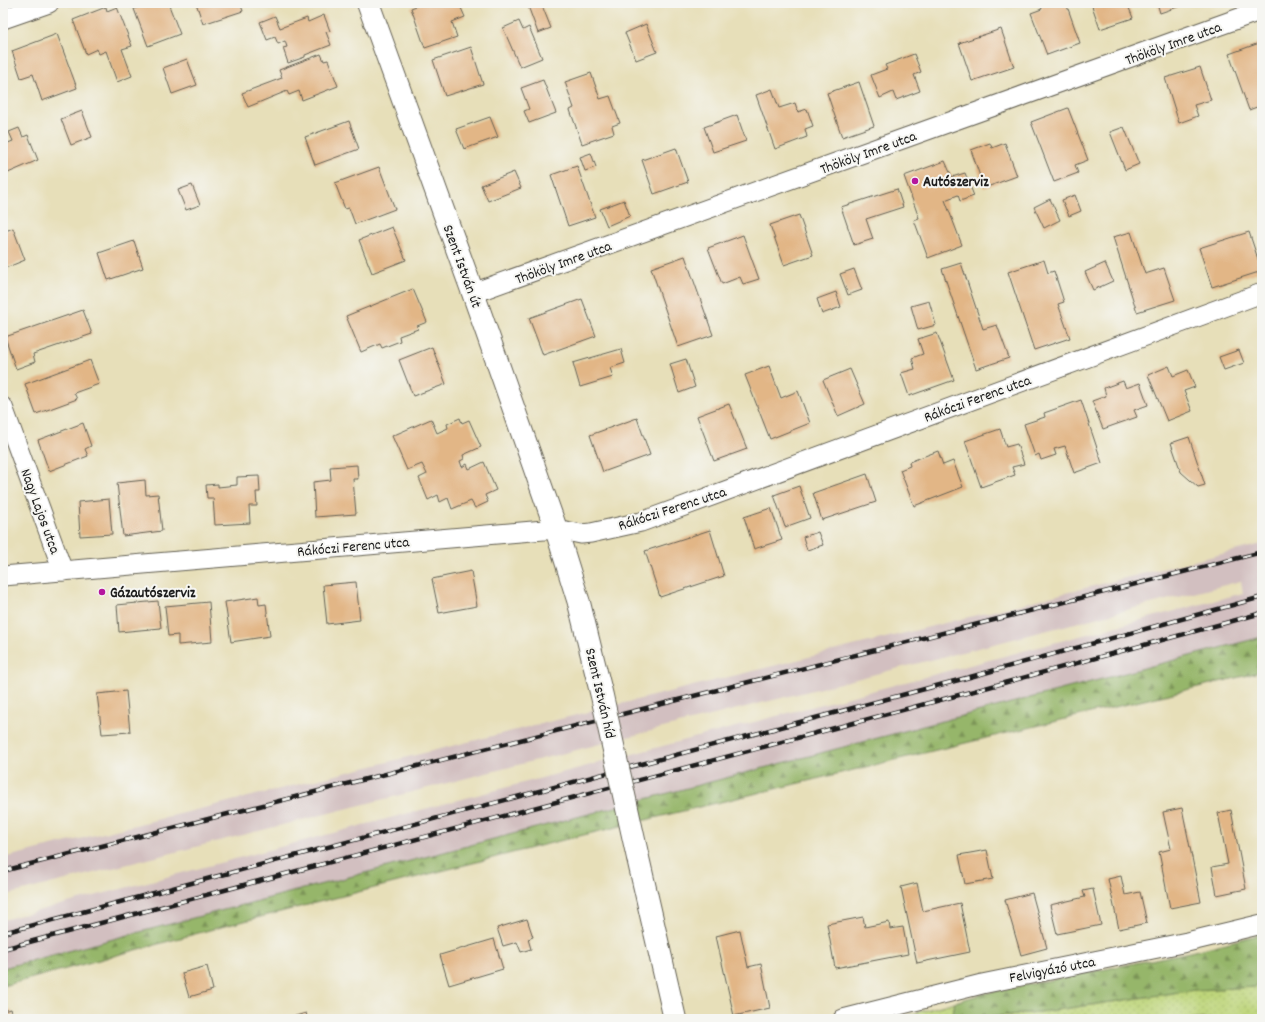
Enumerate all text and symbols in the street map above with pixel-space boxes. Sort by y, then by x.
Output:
street label: Thököly Imre utca [1122,17,1226,73]
street label: Thököly Imre utca [817,126,921,182]
place label: Autószerviz [923,172,989,194]
marker: Autószerviz [910,176,920,186]
street label: Szent István út [436,222,487,312]
street label: Thököly Imre utca [512,236,616,292]
street label: Rákóczi Ferenc utca [921,370,1035,429]
street label: Nagy Lajos utca [14,466,65,558]
street label: Rákóczi Ferenc utca [616,482,730,538]
street label: Rákóczi Ferenc utca [296,532,411,564]
place label: Gázautószerviz [110,583,196,605]
marker: Gázautószerviz [97,587,107,597]
street label: Szent István híd [578,646,620,741]
street label: Felvigyázó utca [1008,952,1098,990]

